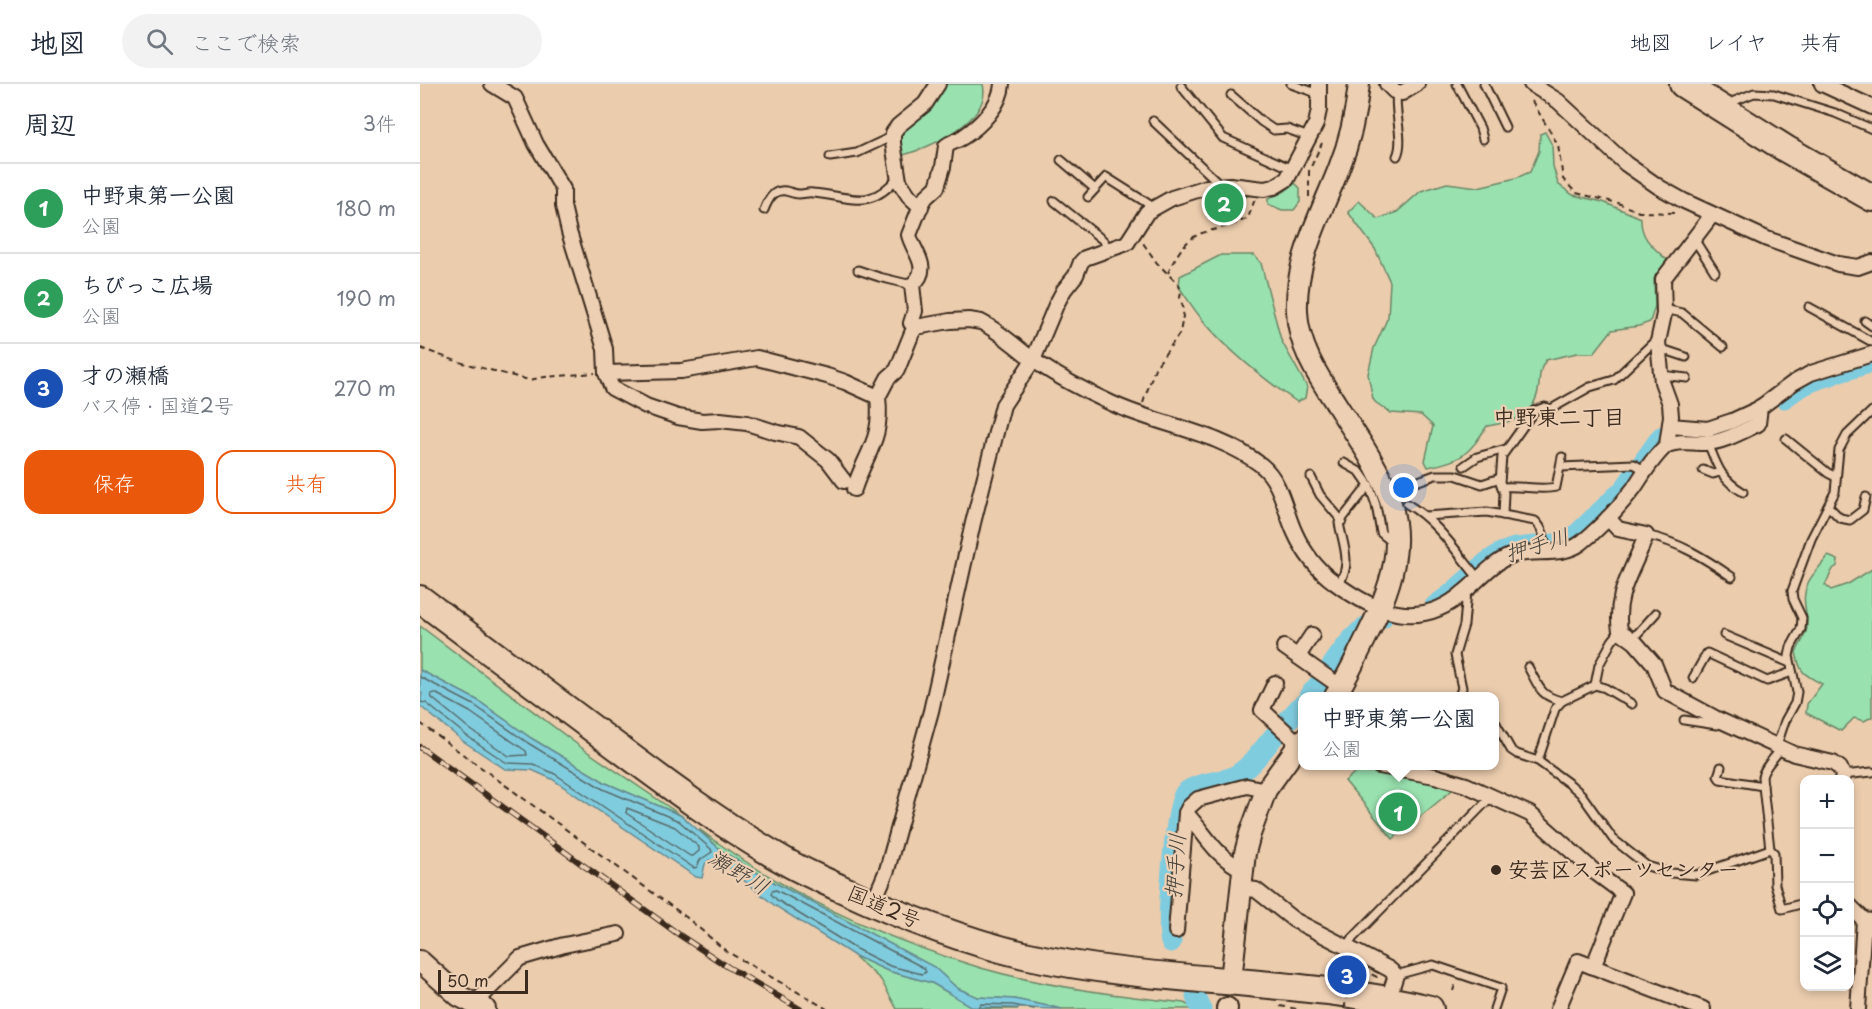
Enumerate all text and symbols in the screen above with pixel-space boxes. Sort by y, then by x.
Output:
search box [122,14,542,68]
text: 地図 [30,20,86,63]
icon: search [143,25,176,58]
text: ここで検索 [191,25,301,58]
text: 地図 [1630,25,1672,57]
text: レイヤ [1705,25,1767,57]
text: 共有 [1800,25,1842,57]
text: 周辺 [24,104,76,143]
text: 3件 [363,108,396,138]
text: 中野東第一公園 [81,177,235,210]
pin: 2 [1204,180,1244,226]
text: 1 [39,193,48,223]
text: 180 m [336,193,396,223]
text: 公園 [81,210,121,240]
text: ちびっこ広場 [81,267,213,300]
text: 2 [36,283,51,313]
text: 190 m [337,283,396,313]
text: 公園 [81,300,121,330]
text: 才の瀬橋 [81,357,169,390]
text: 3 [37,373,50,403]
text: 270 m [333,373,396,403]
text: バス停 · 国道2号 [81,390,234,420]
district label: 中野東二丁目 [1493,399,1625,432]
button: 保存 [24,450,204,514]
button: 共有 [216,450,396,514]
your location [1389,473,1418,502]
water label: 押手川 [1500,518,1573,569]
popup [1298,692,1499,770]
text: 中野東第一公園 [1321,700,1476,733]
text: 公園 [1321,733,1361,763]
map controls [1800,775,1854,991]
button: + [1800,775,1854,829]
pin: 1 [1378,790,1418,834]
button: − [1800,829,1854,883]
water label: 押手川 [1155,832,1192,900]
water label: 瀬野川 [703,840,777,902]
place label: 安芸区スポーツセンター [1508,852,1739,884]
marker: 安芸区スポーツセンター [1489,863,1503,877]
street label: 国道2号 [843,875,927,935]
button: locate [1800,883,1854,937]
button: layers [1800,937,1854,991]
pin: 3 [1328,952,1366,998]
scale bar [438,967,528,994]
text: 50 m [447,968,488,992]

